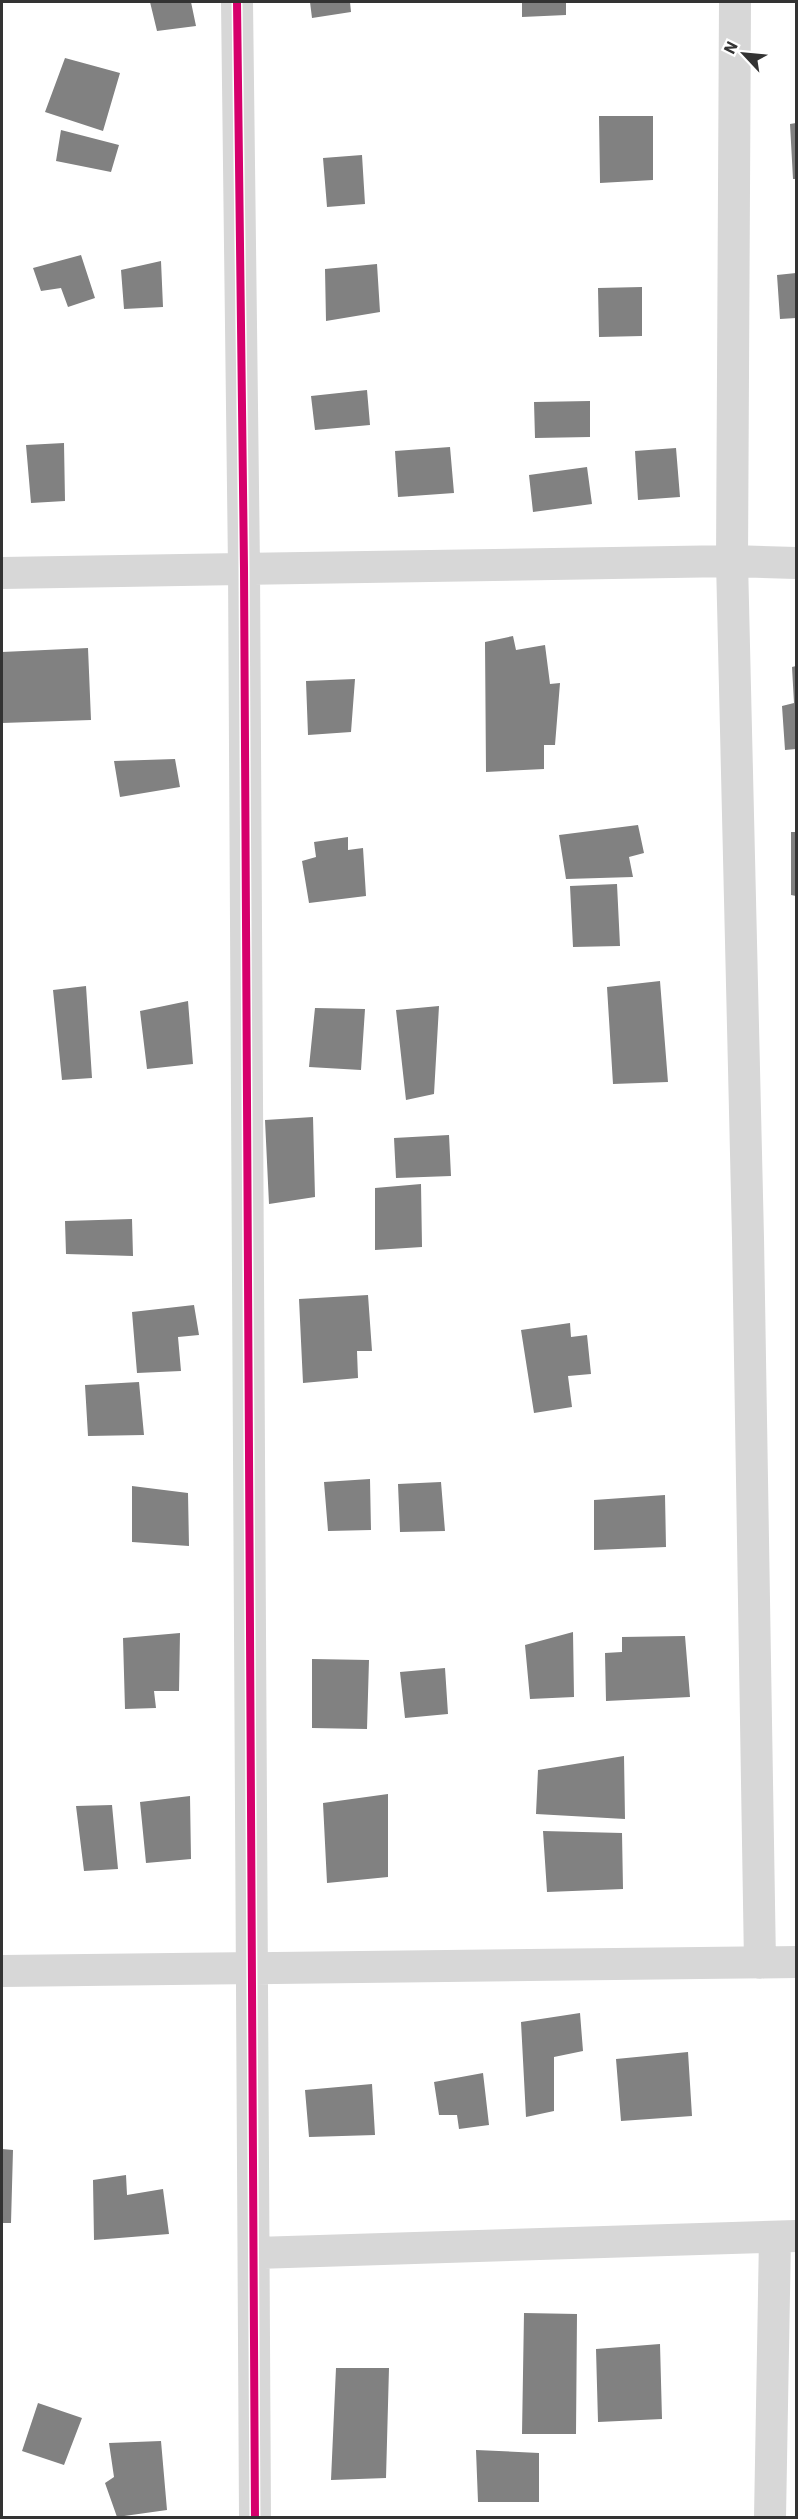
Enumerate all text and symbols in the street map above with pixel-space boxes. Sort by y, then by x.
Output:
north arrow [714,24,774,84]
text: N [719,38,742,57]

